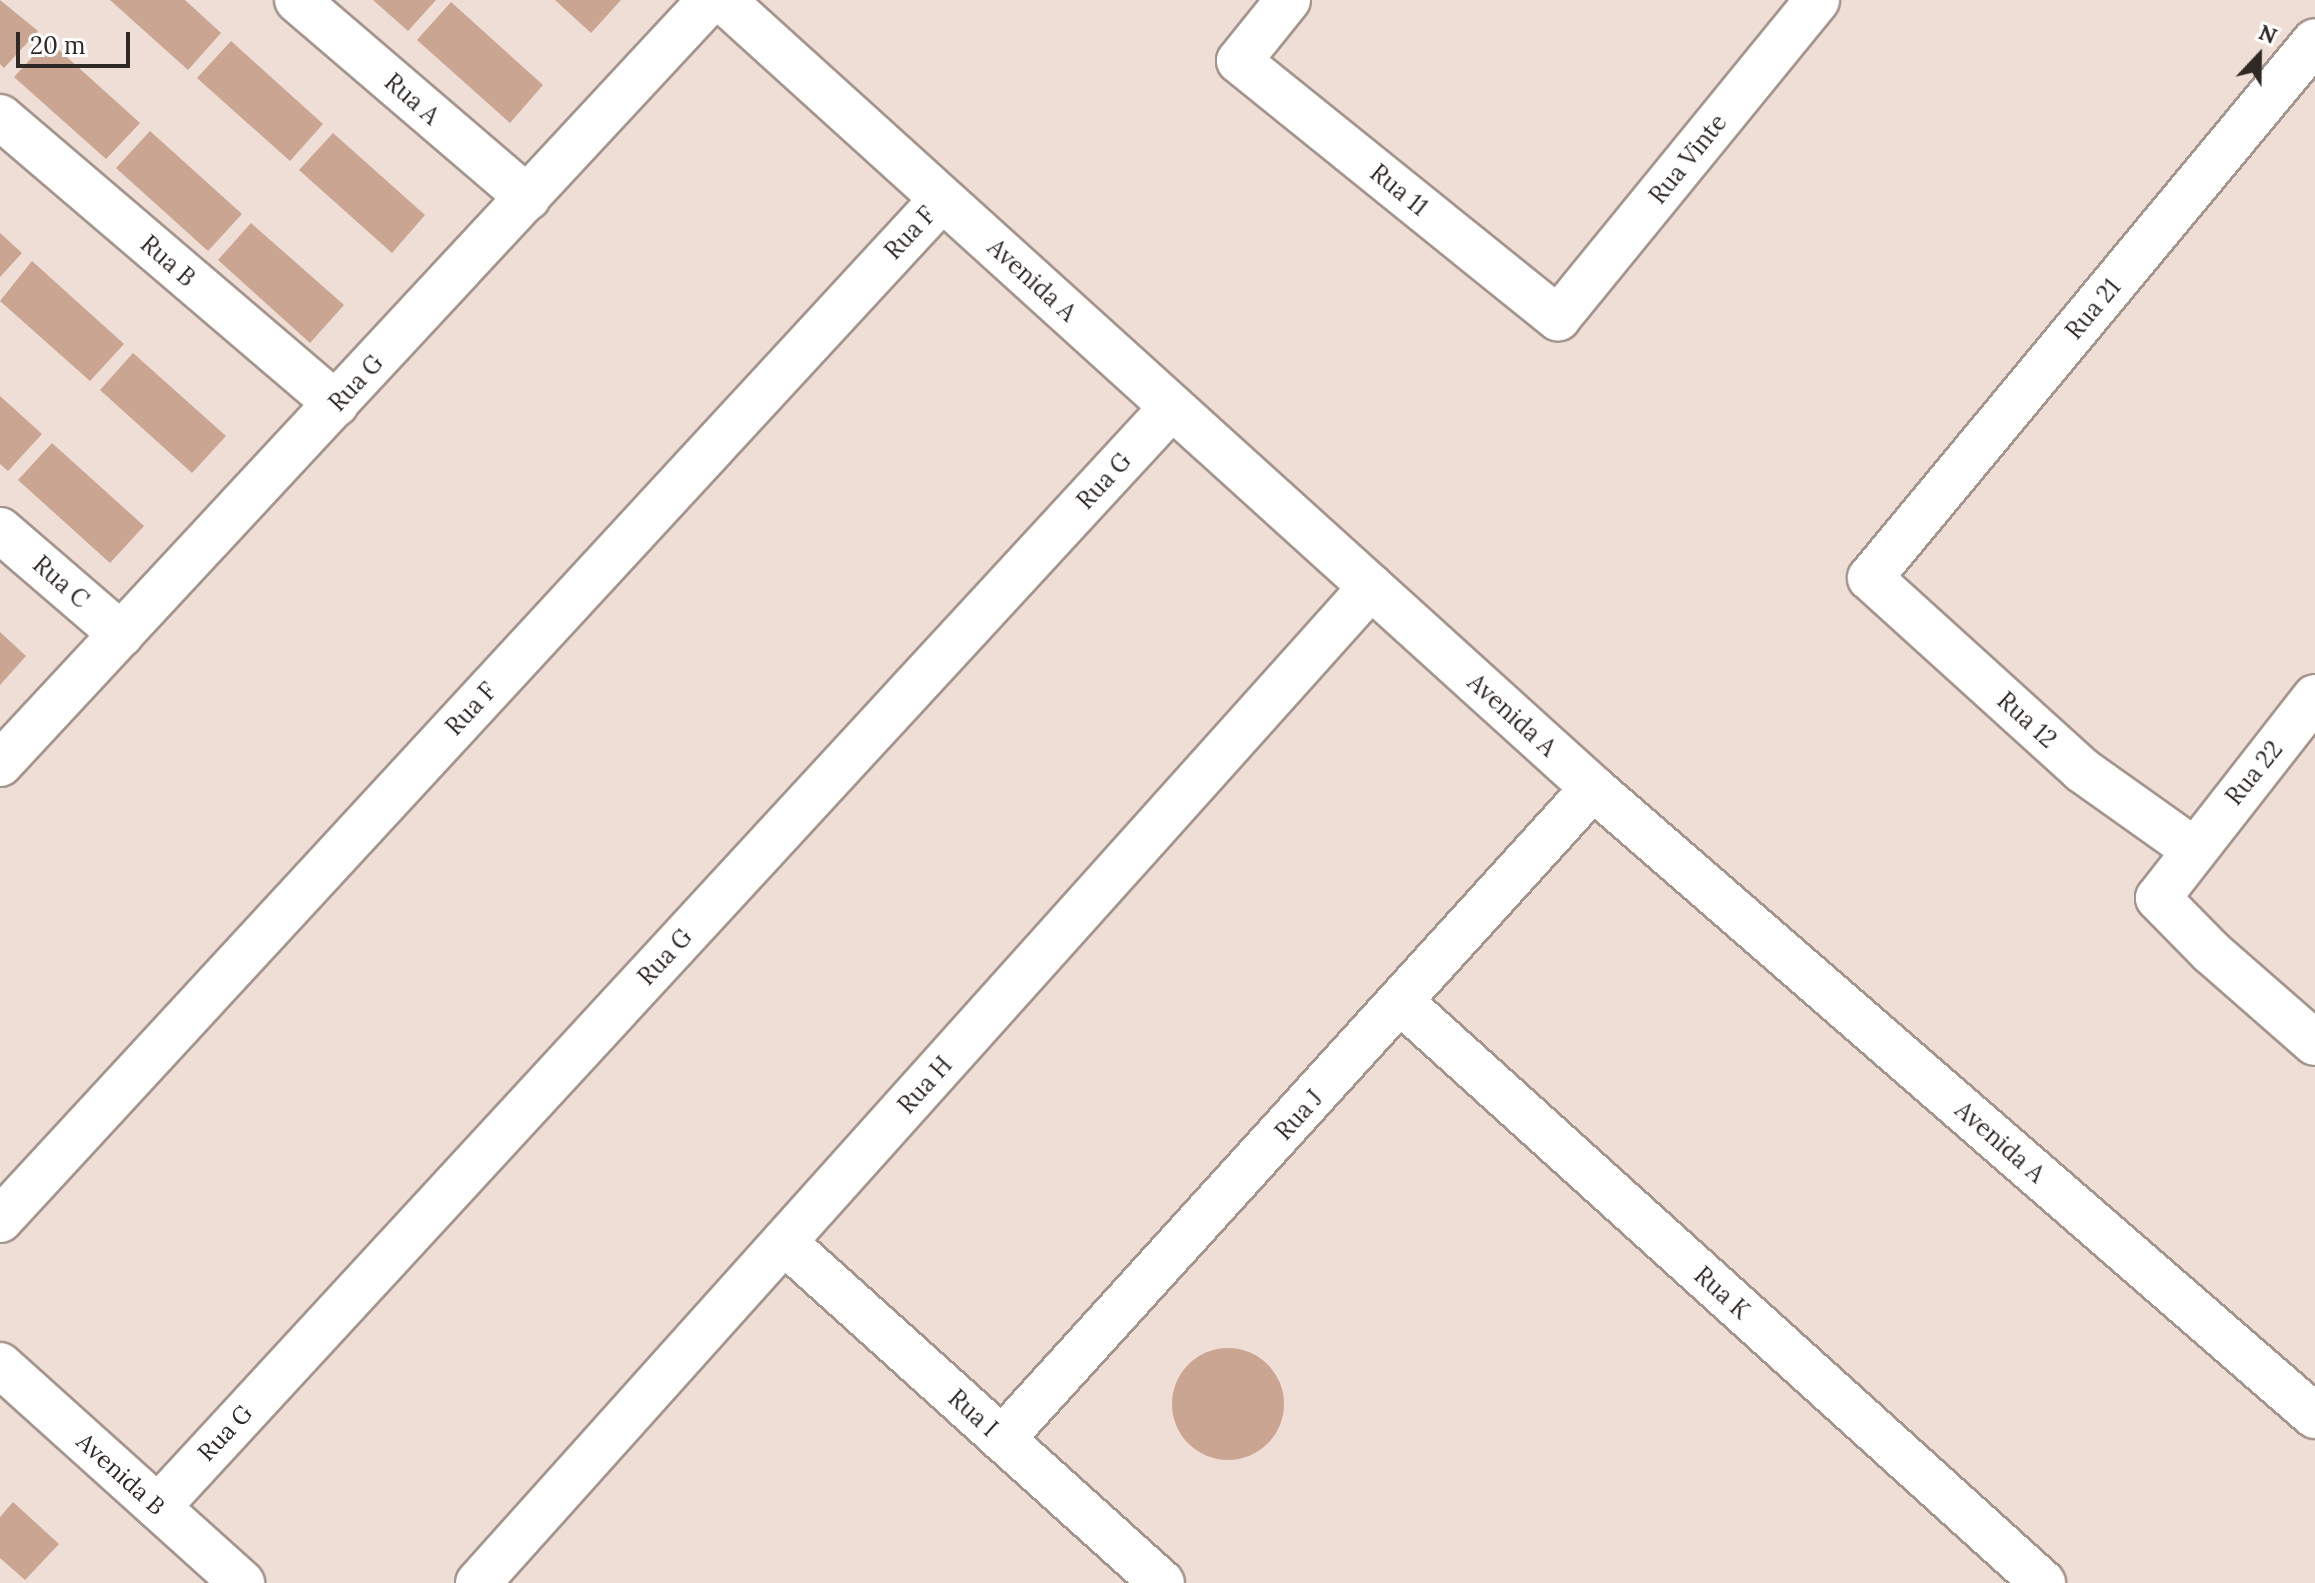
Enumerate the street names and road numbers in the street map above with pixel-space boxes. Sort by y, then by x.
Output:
street label: Rua A [379,67,445,131]
street label: Rua Vinte [1643,108,1733,210]
street label: Rua 11 [1364,158,1434,222]
street label: Rua F [879,201,941,265]
street label: Rua B [135,229,201,293]
street label: Avenida A [982,233,1082,327]
street label: Rua 21 [2060,273,2126,345]
street label: Rua G [323,349,389,417]
street label: Rua G [1071,447,1137,515]
street label: Rua C [27,550,95,614]
street label: Avenida A [1462,668,1562,762]
street label: Rua F [440,677,502,741]
street label: Rua 12 [1991,686,2063,754]
street label: Rua 22 [2220,735,2288,811]
street label: Rua G [632,923,698,991]
street label: Rua H [892,1051,958,1119]
street label: Rua J [1269,1084,1329,1146]
street label: Avenida A [1949,1095,2051,1189]
street label: Rua K [1688,1261,1756,1325]
street label: Rua I [943,1384,1003,1442]
street label: Rua G [192,1399,258,1467]
street label: Avenida B [71,1427,171,1521]

